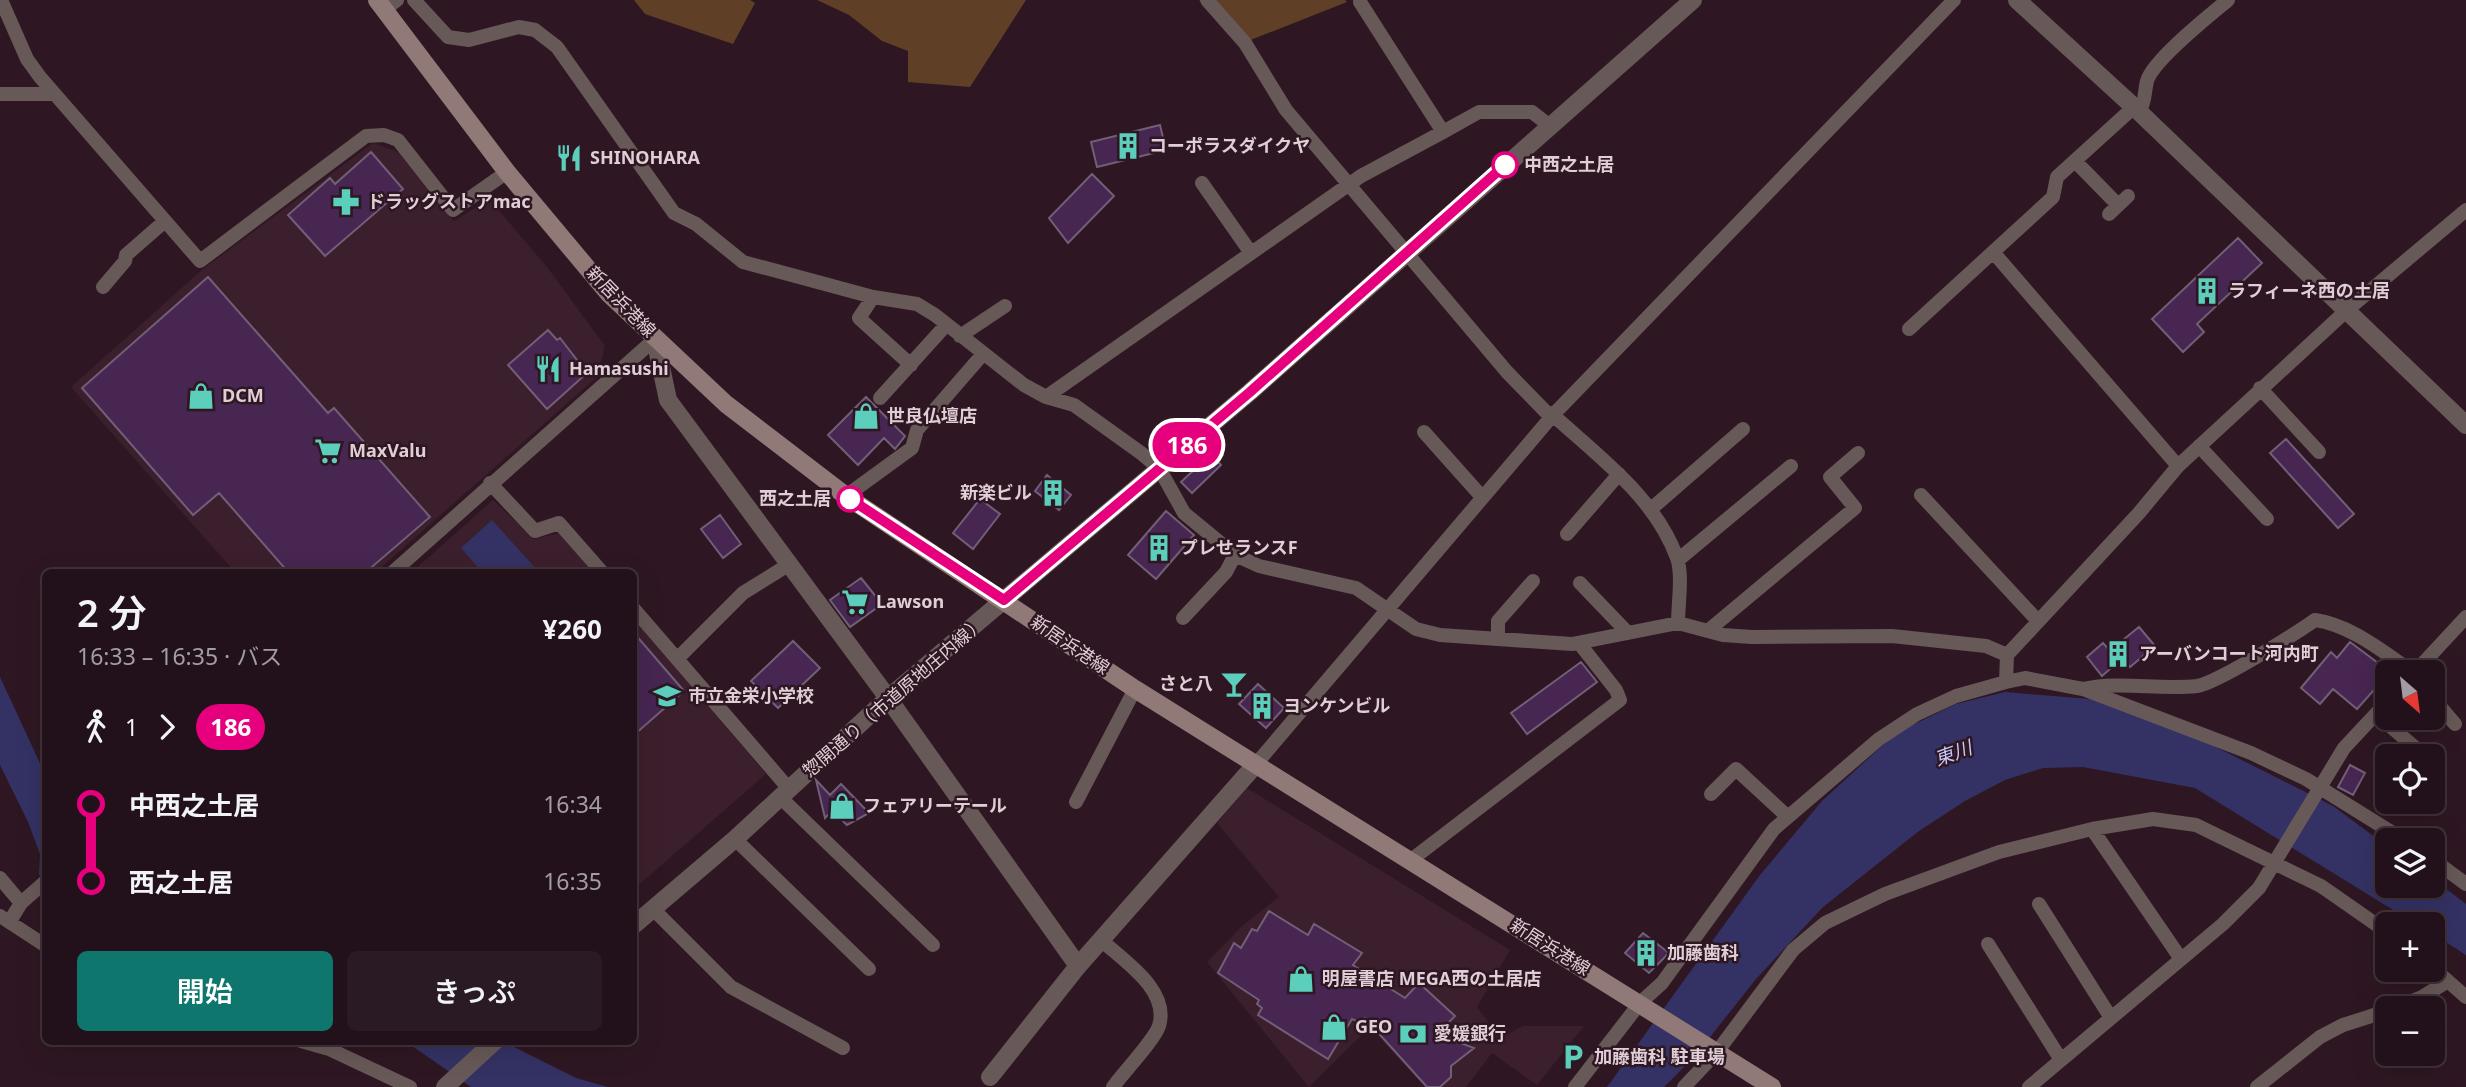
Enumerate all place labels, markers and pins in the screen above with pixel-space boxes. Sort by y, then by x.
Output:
building icon: コーポラスダイクヤ [1113,131,1143,161]
place label: コーポラスダイクヤ [1149,133,1310,157]
restaurant icon: SHINOHARA [554,143,584,173]
place label: SHINOHARA [590,145,701,169]
marker: 中西之土居 [1492,152,1518,178]
place label: 中西之土居 [1524,152,1614,176]
pharmacy icon: ドラッグストアmac [331,187,361,217]
place label: ドラッグストアmac [367,189,531,213]
building icon: ラフィーネ西の土居 [2192,276,2222,306]
place label: ラフィーネ西の土居 [2228,278,2390,302]
restaurant icon: Hamasushi [533,354,563,384]
place label: Hamasushi [569,356,669,380]
shop icon: DCM [186,381,216,411]
place label: DCM [222,383,264,407]
shop icon: 世良仏壇店 [851,401,881,431]
place label: 世良仏壇店 [887,403,977,427]
supermarket icon: MaxValu [313,436,343,466]
place label: MaxValu [349,438,426,462]
building icon: 新楽ビル [1038,478,1068,508]
place label: 新楽ビル [960,480,1032,504]
place label: 西之土居 [759,486,831,510]
marker: 西之土居 [837,486,863,512]
building icon: プレせランスF [1144,533,1174,563]
place label: プレせランスF [1180,535,1298,559]
supermarket icon: Lawson [840,587,870,617]
place label: Lawson [876,589,944,613]
building icon: アーバンコート河内町 [2103,639,2133,669]
place label: アーバンコート河内町 [2139,641,2319,665]
bar icon: さと八 [1219,669,1249,699]
place label: さと八 [1159,671,1213,695]
school or university icon: 市立金栄小学校 [652,681,682,711]
place label: 市立金栄小学校 [688,683,814,707]
building icon: ヨンケンビル [1247,691,1277,721]
place label: ヨンケンビル [1283,693,1390,717]
shop icon: フェアリーテール [827,791,857,821]
place label: フェアリーテール [863,793,1007,817]
building icon: 加藤歯科 [1631,938,1661,968]
place label: 加藤歯科 [1667,940,1739,964]
shop icon: 明屋書店 MEGA西の土居店 [1286,964,1316,994]
place label: 明屋書店 MEGA西の土居店 [1322,966,1541,990]
shop icon: GEO [1319,1012,1349,1042]
place label: GEO [1355,1014,1392,1038]
bank icon: 愛媛銀行 [1398,1019,1428,1049]
place label: 愛媛銀行 [1434,1021,1506,1045]
parking icon: 加藤歯科 駐車場 [1558,1042,1588,1072]
place label: 加藤歯科 駐車場 [1594,1044,1725,1068]

